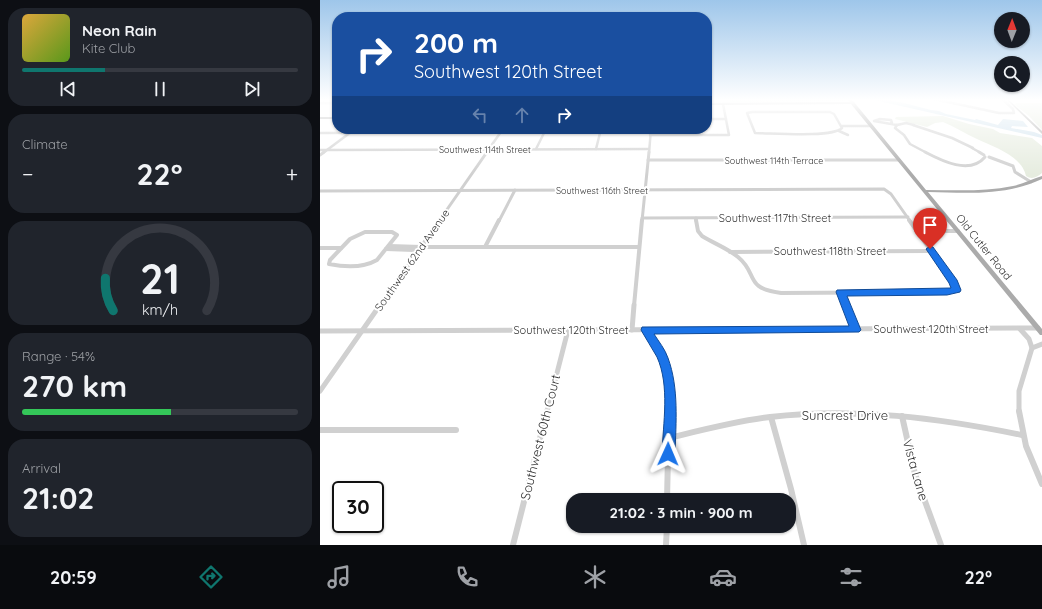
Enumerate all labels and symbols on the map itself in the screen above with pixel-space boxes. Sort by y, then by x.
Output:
north arrow [994,12,1030,48]
street label: Southwest 114th Street [439,144,531,155]
street label: Southwest 114th Terrace [725,155,823,166]
street label: Southwest 116th Street [556,185,648,196]
street label: Southwest 62nd Avenue [372,206,452,314]
pin [913,208,947,249]
street label: Southwest 117th Street [719,211,831,225]
street label: Old Cutler Road [953,211,1015,283]
street label: Southwest 118th Street [774,244,887,258]
street label: Southwest 120th Street [873,322,989,336]
street label: Southwest 120th Street [513,323,629,337]
street label: Southwest 60th Court [517,373,563,501]
street label: Suncrest Drive [802,407,888,423]
position arrow [647,433,689,475]
street label: Vista Lane [900,438,932,502]
speed limit sign: 30 [332,481,384,533]

